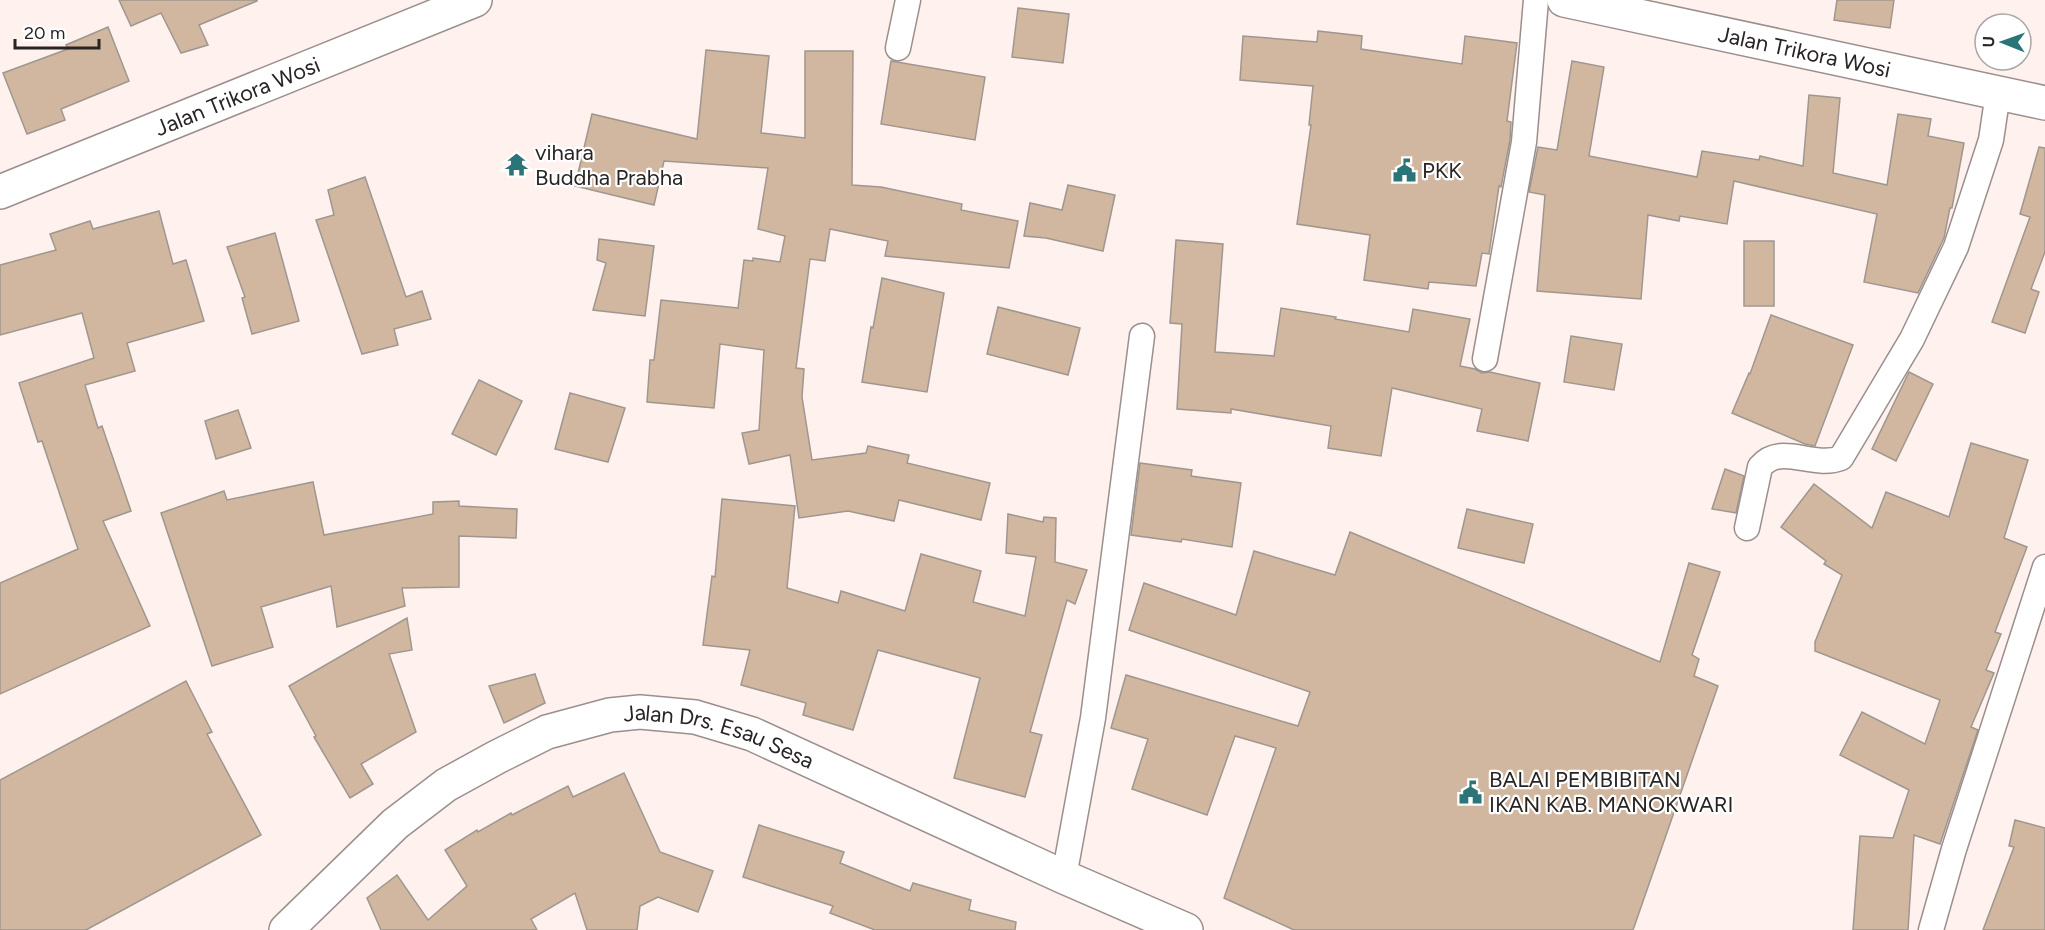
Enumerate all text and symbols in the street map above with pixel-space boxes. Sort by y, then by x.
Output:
scale bar [15,12,99,50]
north arrow [1973,12,2033,72]
street label: Jalan Trikora Wosi [1716,20,1893,83]
text: 20 m [24,22,65,44]
text: U [1979,36,1998,48]
street label: Jalan Trikora Wosi [151,51,324,142]
place label: vihara Buddha Prabha [535,139,683,191]
temple icon: vihara Buddha Prabha [504,152,530,178]
public building icon: PKK [1391,157,1417,183]
place label: PKK [1422,157,1462,184]
street label: Jalan Drs. Esau Sesa [622,698,818,774]
place label: BALAI PEMBIBITAN IKAN KAB. MANOKWARI [1489,766,1734,818]
public building icon: BALAI PEMBIBITAN IKAN KAB. MANOKWARI [1458,779,1484,805]

